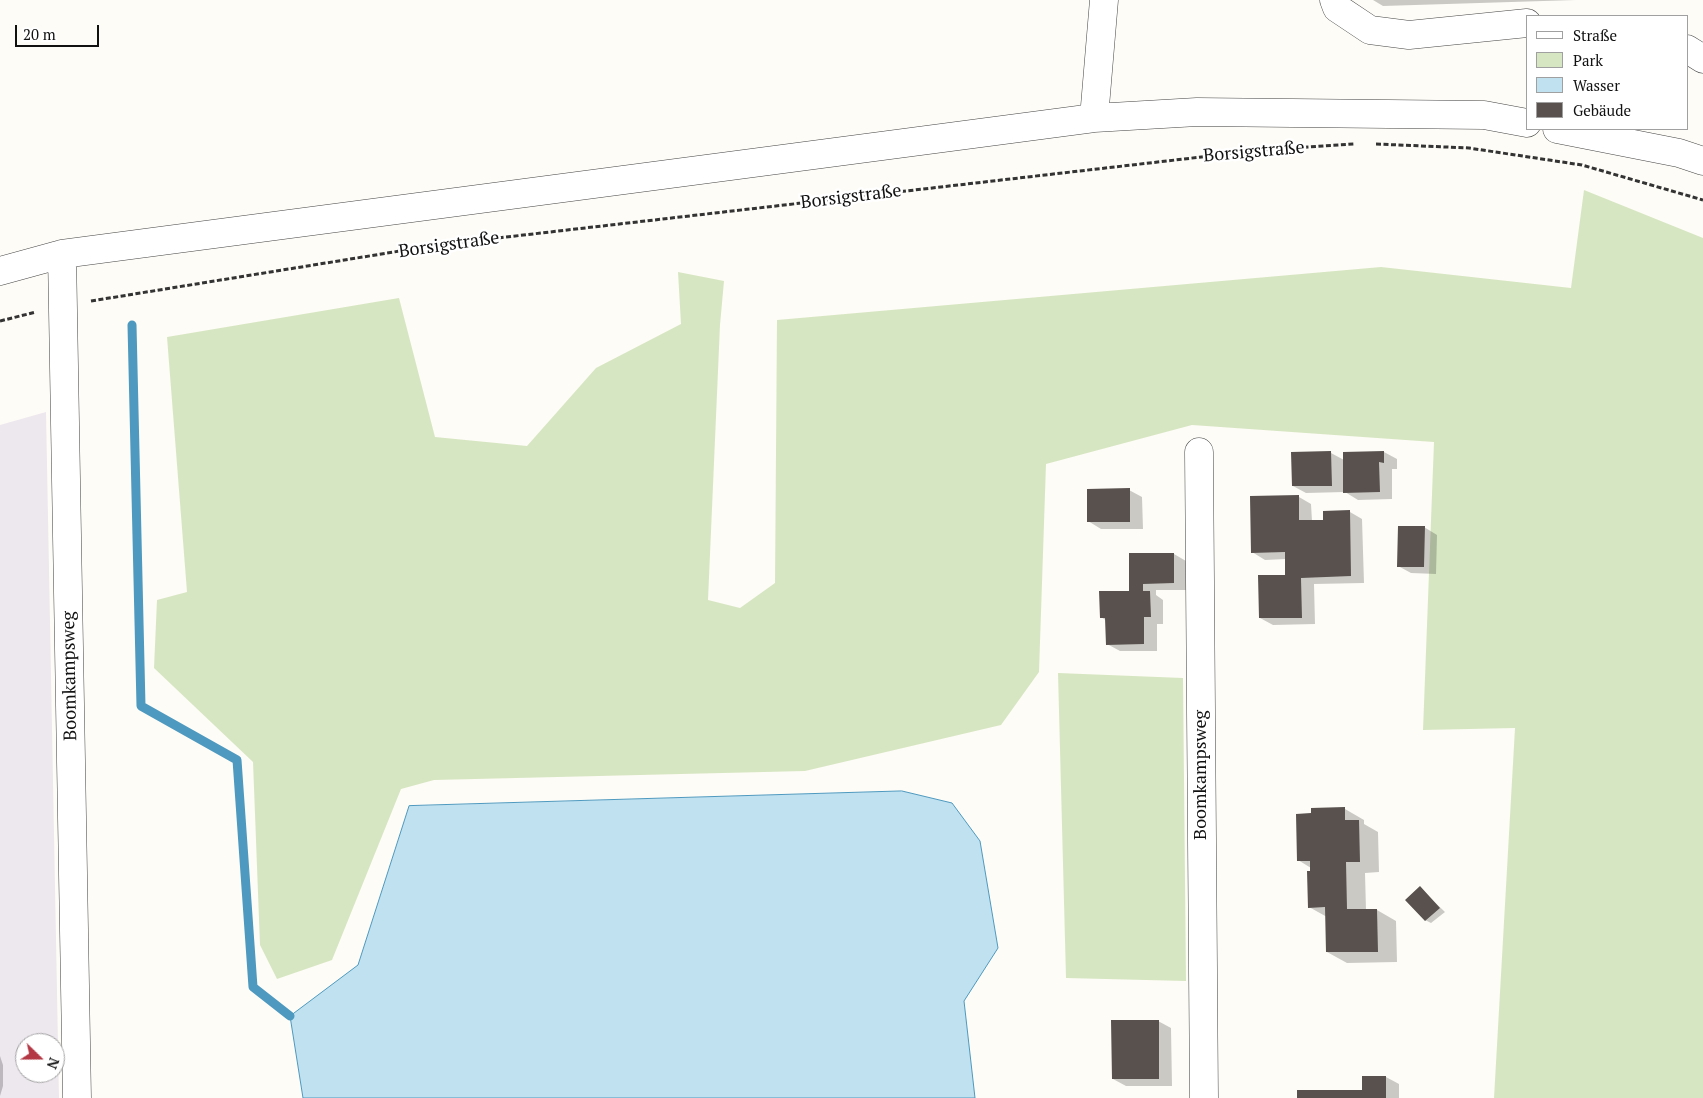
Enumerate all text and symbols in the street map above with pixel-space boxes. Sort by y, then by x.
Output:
scale bar [18,15,101,47]
legend [1526,15,1688,130]
text: 20 m [23,24,56,44]
text: Straße [1573,25,1617,45]
text: Park [1573,50,1603,70]
text: Wasser [1573,75,1620,95]
text: Gebäude [1573,100,1631,120]
street label: Borsigstraße [1202,137,1306,167]
street label: Borsigstraße [799,180,903,214]
street label: Borsigstraße [397,227,501,263]
street label: Boomkampsweg [58,611,82,741]
street label: Boomkampsweg [1190,710,1212,840]
north arrow [15,1033,65,1083]
text: N [43,1055,64,1072]

